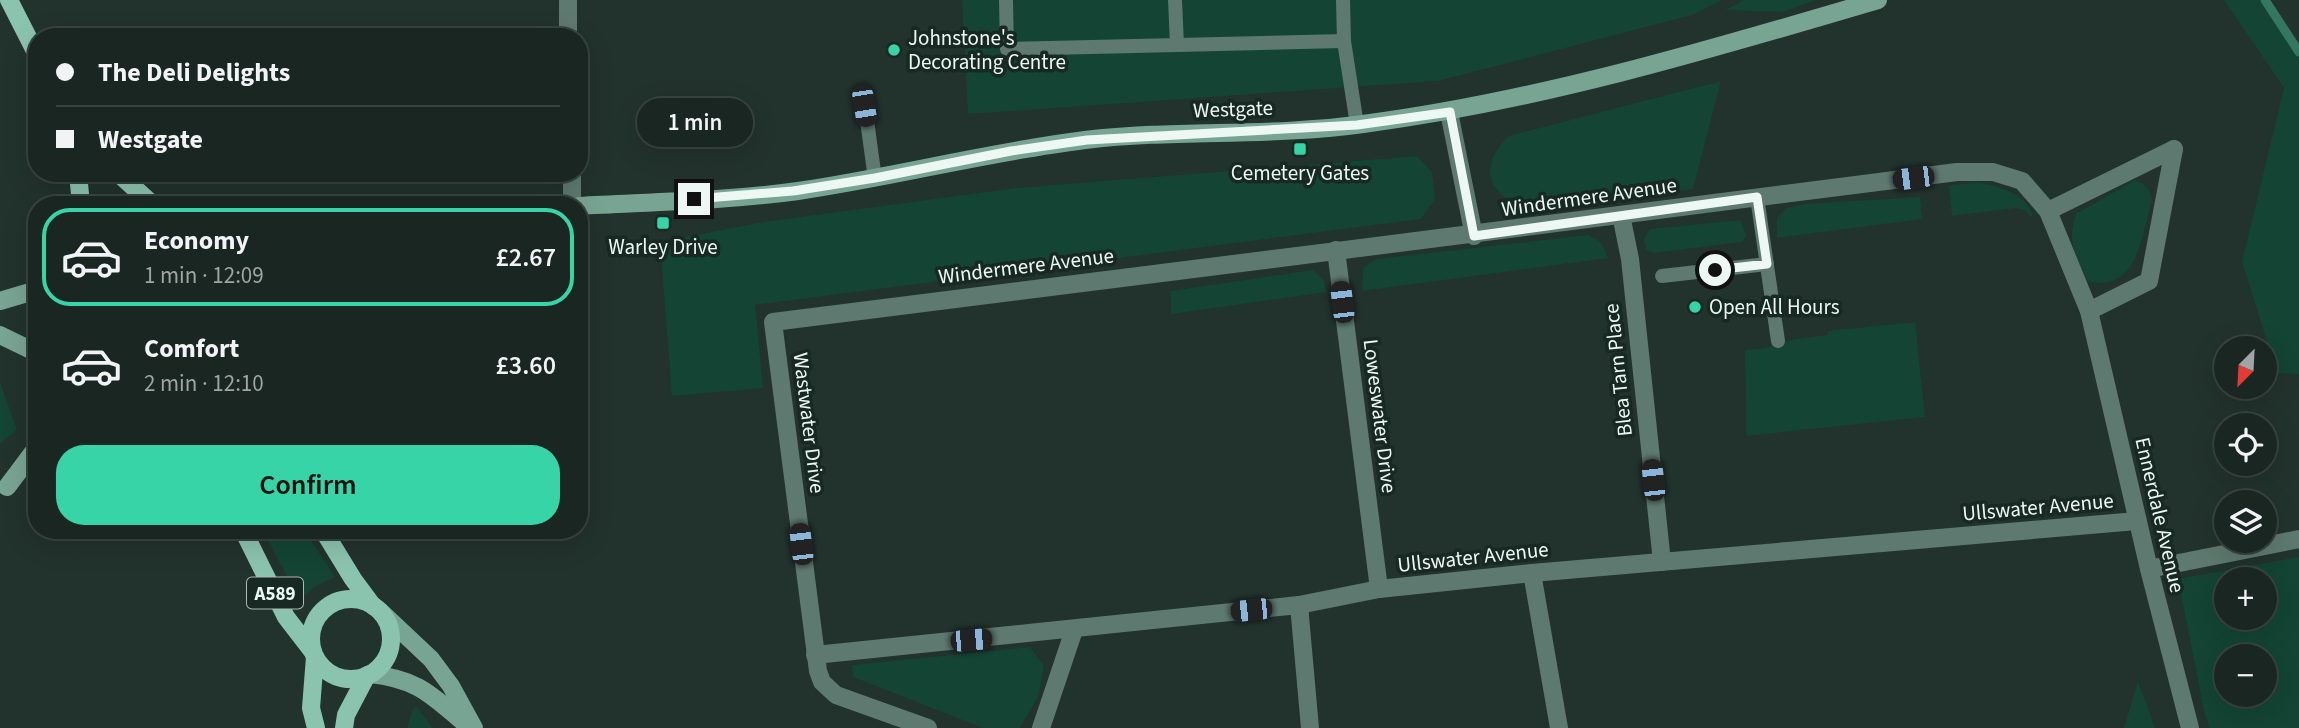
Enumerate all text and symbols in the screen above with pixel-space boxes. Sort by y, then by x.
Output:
place label: Johnstone's Decorating Centre [908,23,1066,77]
marker: Johnstone's Decorating Centre [886,42,902,58]
text: The Deli Delights [98,54,290,91]
car [851,84,878,128]
street label: Westgate [1193,93,1273,125]
callout: 1 min [636,97,752,146]
text: 1 min [668,106,722,139]
text: Westgate [98,121,203,158]
marker: Cemetery Gates [1292,141,1308,157]
place label: Cemetery Gates [1231,158,1369,188]
car [1891,165,1936,191]
street label: Windermere Avenue [1499,170,1679,224]
route end [678,183,710,215]
marker: Warley Drive [655,215,671,231]
text: Economy [144,222,249,259]
icon: car [60,226,123,289]
place label: Warley Drive [608,232,718,262]
text: £2.67 [495,239,556,276]
street label: Windermere Avenue [936,240,1116,292]
route start [1699,254,1731,286]
text: 1 min · 12:09 [144,259,264,292]
car [1330,280,1355,324]
place label: Open All Hours [1709,292,1840,322]
marker: Open All Hours [1687,299,1703,315]
street label: Blea Tarn Place [1596,302,1640,438]
text: Comfort [144,330,239,367]
icon: car [60,334,123,397]
north arrow [2214,336,2277,399]
map controls [2214,336,2277,707]
street label: Loweswater Drive [1356,337,1404,495]
text: £3.60 [495,347,556,384]
street label: Wastwater Drive [785,351,833,495]
text: 2 min · 12:10 [144,367,264,400]
button: locate [2214,413,2277,476]
street label: Ennerdale Avenue [2128,434,2192,596]
button: Confirm [56,445,560,525]
car [1641,458,1666,502]
street label: Ullswater Avenue [1961,485,2115,529]
button: layers [2214,490,2277,553]
car [789,522,814,566]
street label: Ullswater Avenue [1396,534,1550,580]
button: + [2214,567,2277,630]
road number: A589 [247,578,303,608]
car [1230,597,1273,623]
car [950,628,993,652]
button: − [2214,644,2277,707]

